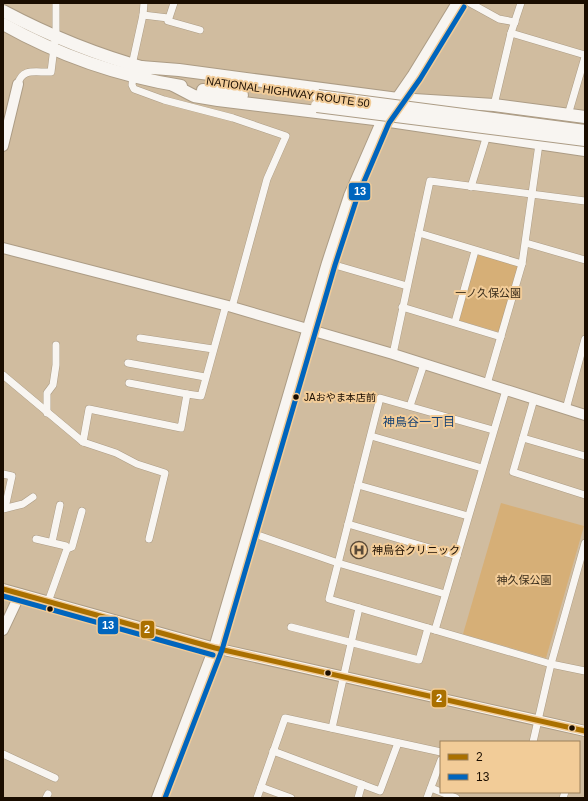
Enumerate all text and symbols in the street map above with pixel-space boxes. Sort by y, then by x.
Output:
street label: NATIONAL HIGHWAY ROUTE 50 [206,75,370,109]
line badge: 13 [348,182,371,201]
text: 13 [354,185,366,197]
park label: 一ノ久保公園 [455,287,521,299]
marker: JAおやま本店前 [291,392,301,402]
place label: JAおやま本店前 [304,392,376,403]
district label: 神鳥谷一丁目 [383,415,455,429]
hospital icon: 神鳥谷クリニック [349,540,369,560]
place label: 神鳥谷クリニック [372,544,460,556]
park label: 神久保公園 [497,574,552,586]
unlabelled marker [45,604,55,614]
line badge: 13 [97,616,119,635]
text: 13 [102,619,114,631]
line badge: 2 [140,620,155,639]
text: 2 [144,623,150,635]
unlabelled marker [323,668,333,678]
line badge: 2 [431,689,447,708]
text: 2 [436,692,442,704]
unlabelled marker [567,723,577,733]
legend [440,741,580,793]
text: 2 [476,750,483,764]
text: 13 [476,770,490,784]

